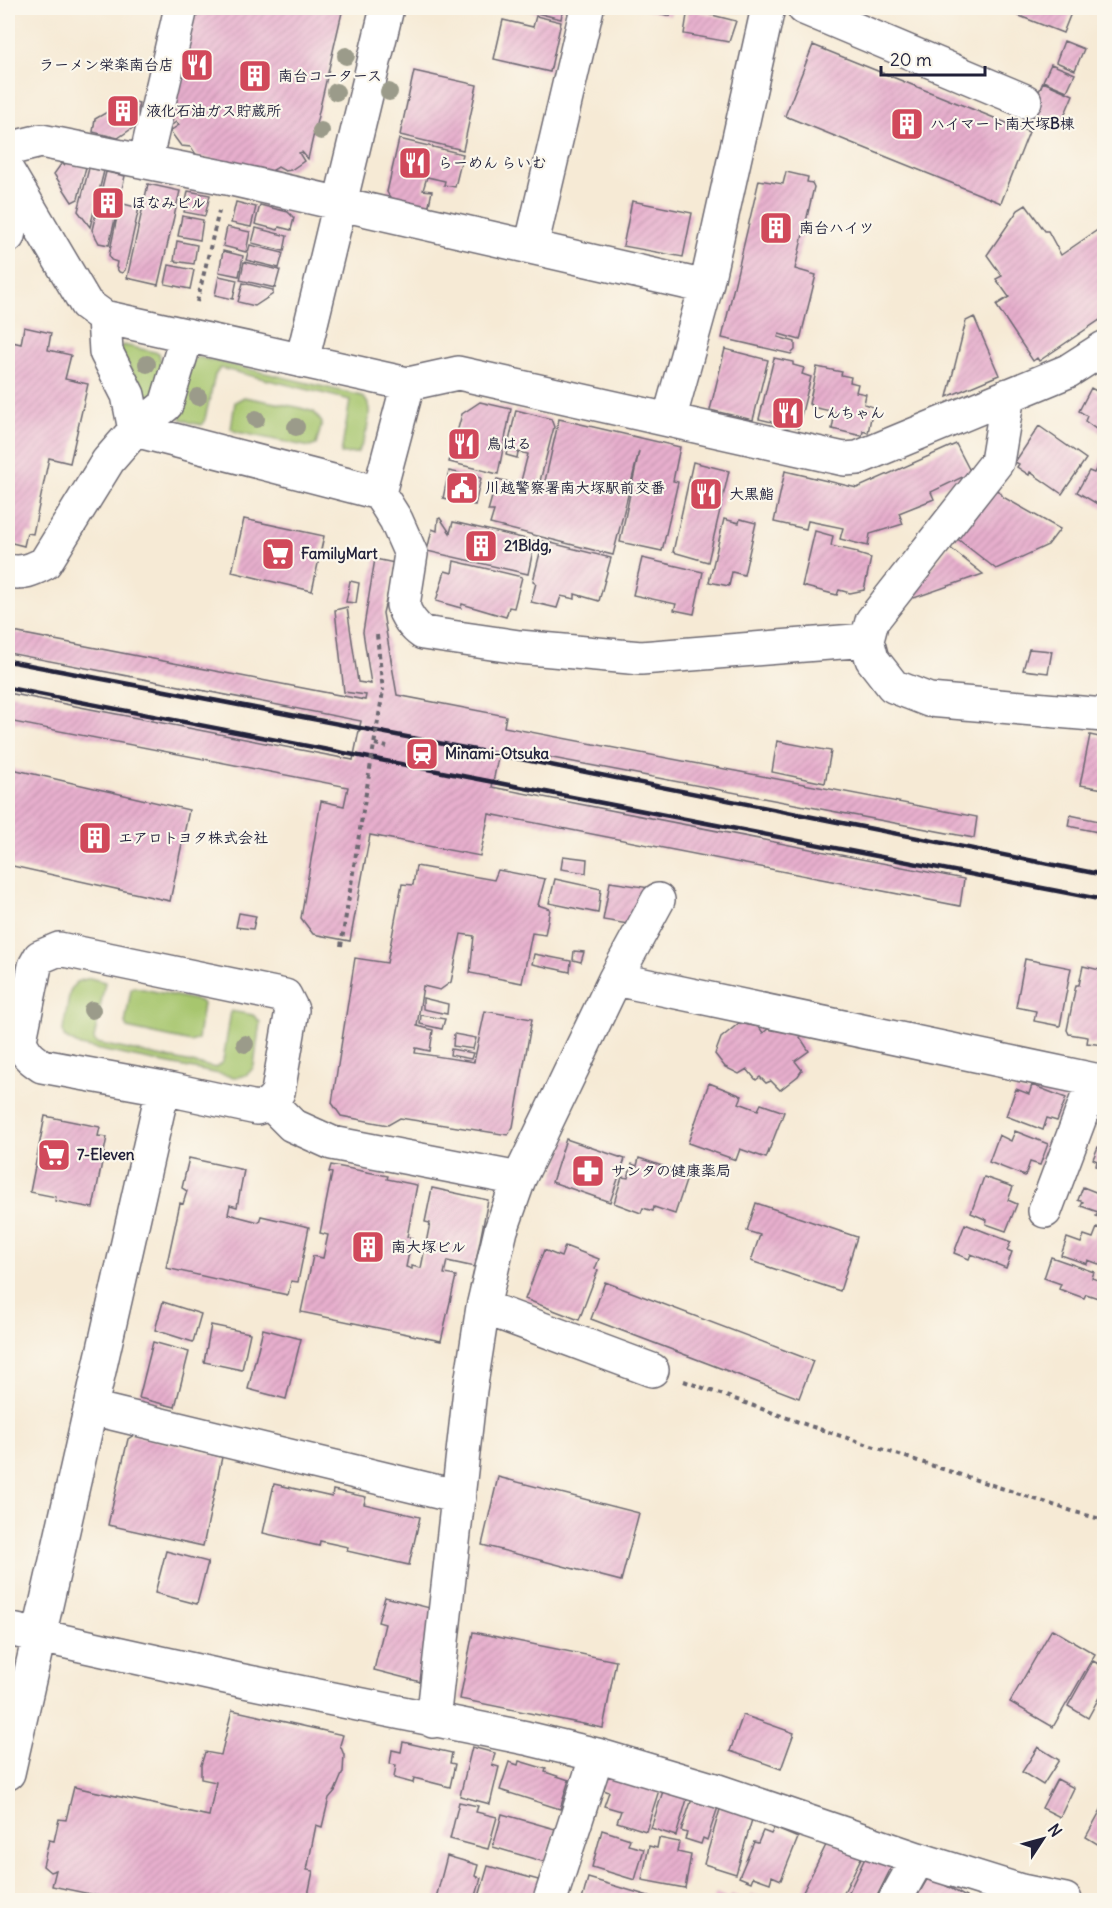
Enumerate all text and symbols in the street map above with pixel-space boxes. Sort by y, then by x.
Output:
scale bar [881,39,984,77]
restaurant icon: ラーメン栄楽南台店 [179,47,215,83]
text: 20 m [890,48,932,71]
place label: ラーメン栄楽南台店 [39,55,174,74]
building icon: 南台コータース [237,58,273,94]
place label: 南台コータース [278,66,382,85]
building icon: 液化石油ガス貯蔵所 [105,93,141,129]
place label: 液化石油ガス貯蔵所 [146,101,281,120]
building icon: ハイマート南大塚B棟 [889,106,925,142]
place label: ハイマート南大塚B棟 [930,114,1075,133]
restaurant icon: らーめん らいむ [397,145,433,181]
place label: らーめん らいむ [438,153,547,172]
building icon: ほなみビル [90,185,126,221]
place label: ほなみビル [131,193,206,212]
building icon: 南台ハイツ [758,210,794,246]
place label: 南台ハイツ [799,218,874,237]
restaurant icon: しんちゃん [770,395,806,431]
place label: しんちゃん [811,403,885,422]
restaurant icon: 鳥はる [446,426,482,462]
place label: 鳥はる [487,434,532,453]
public building icon: 川越警察署南大塚駅前交番 [444,470,480,506]
restaurant icon: 大黒鮨 [688,476,724,512]
place label: 川越警察署南大塚駅前交番 [485,478,665,497]
place label: 大黒鮨 [729,484,774,503]
building icon: 21Bldg, [463,528,499,564]
supermarket icon: FamilyMart [260,536,296,572]
place label: 21Bldg, [504,536,552,556]
place label: FamilyMart [301,544,378,564]
station icon: Minami-Otsuka [404,736,440,772]
place label: Minami-Otsuka [445,744,549,763]
building icon: エアロトヨタ株式会社 [77,820,113,856]
place label: エアロトヨタ株式会社 [118,828,268,847]
supermarket icon: 7-Eleven [36,1137,72,1173]
place label: 7-Eleven [77,1145,135,1164]
pharmacy icon: サンタの健康薬局 [570,1153,606,1189]
place label: サンタの健康薬局 [611,1161,731,1180]
building icon: 南大塚ビル [350,1229,386,1265]
place label: 南大塚ビル [391,1237,466,1256]
north arrow [1013,1809,1073,1869]
text: N [1044,1820,1066,1841]

